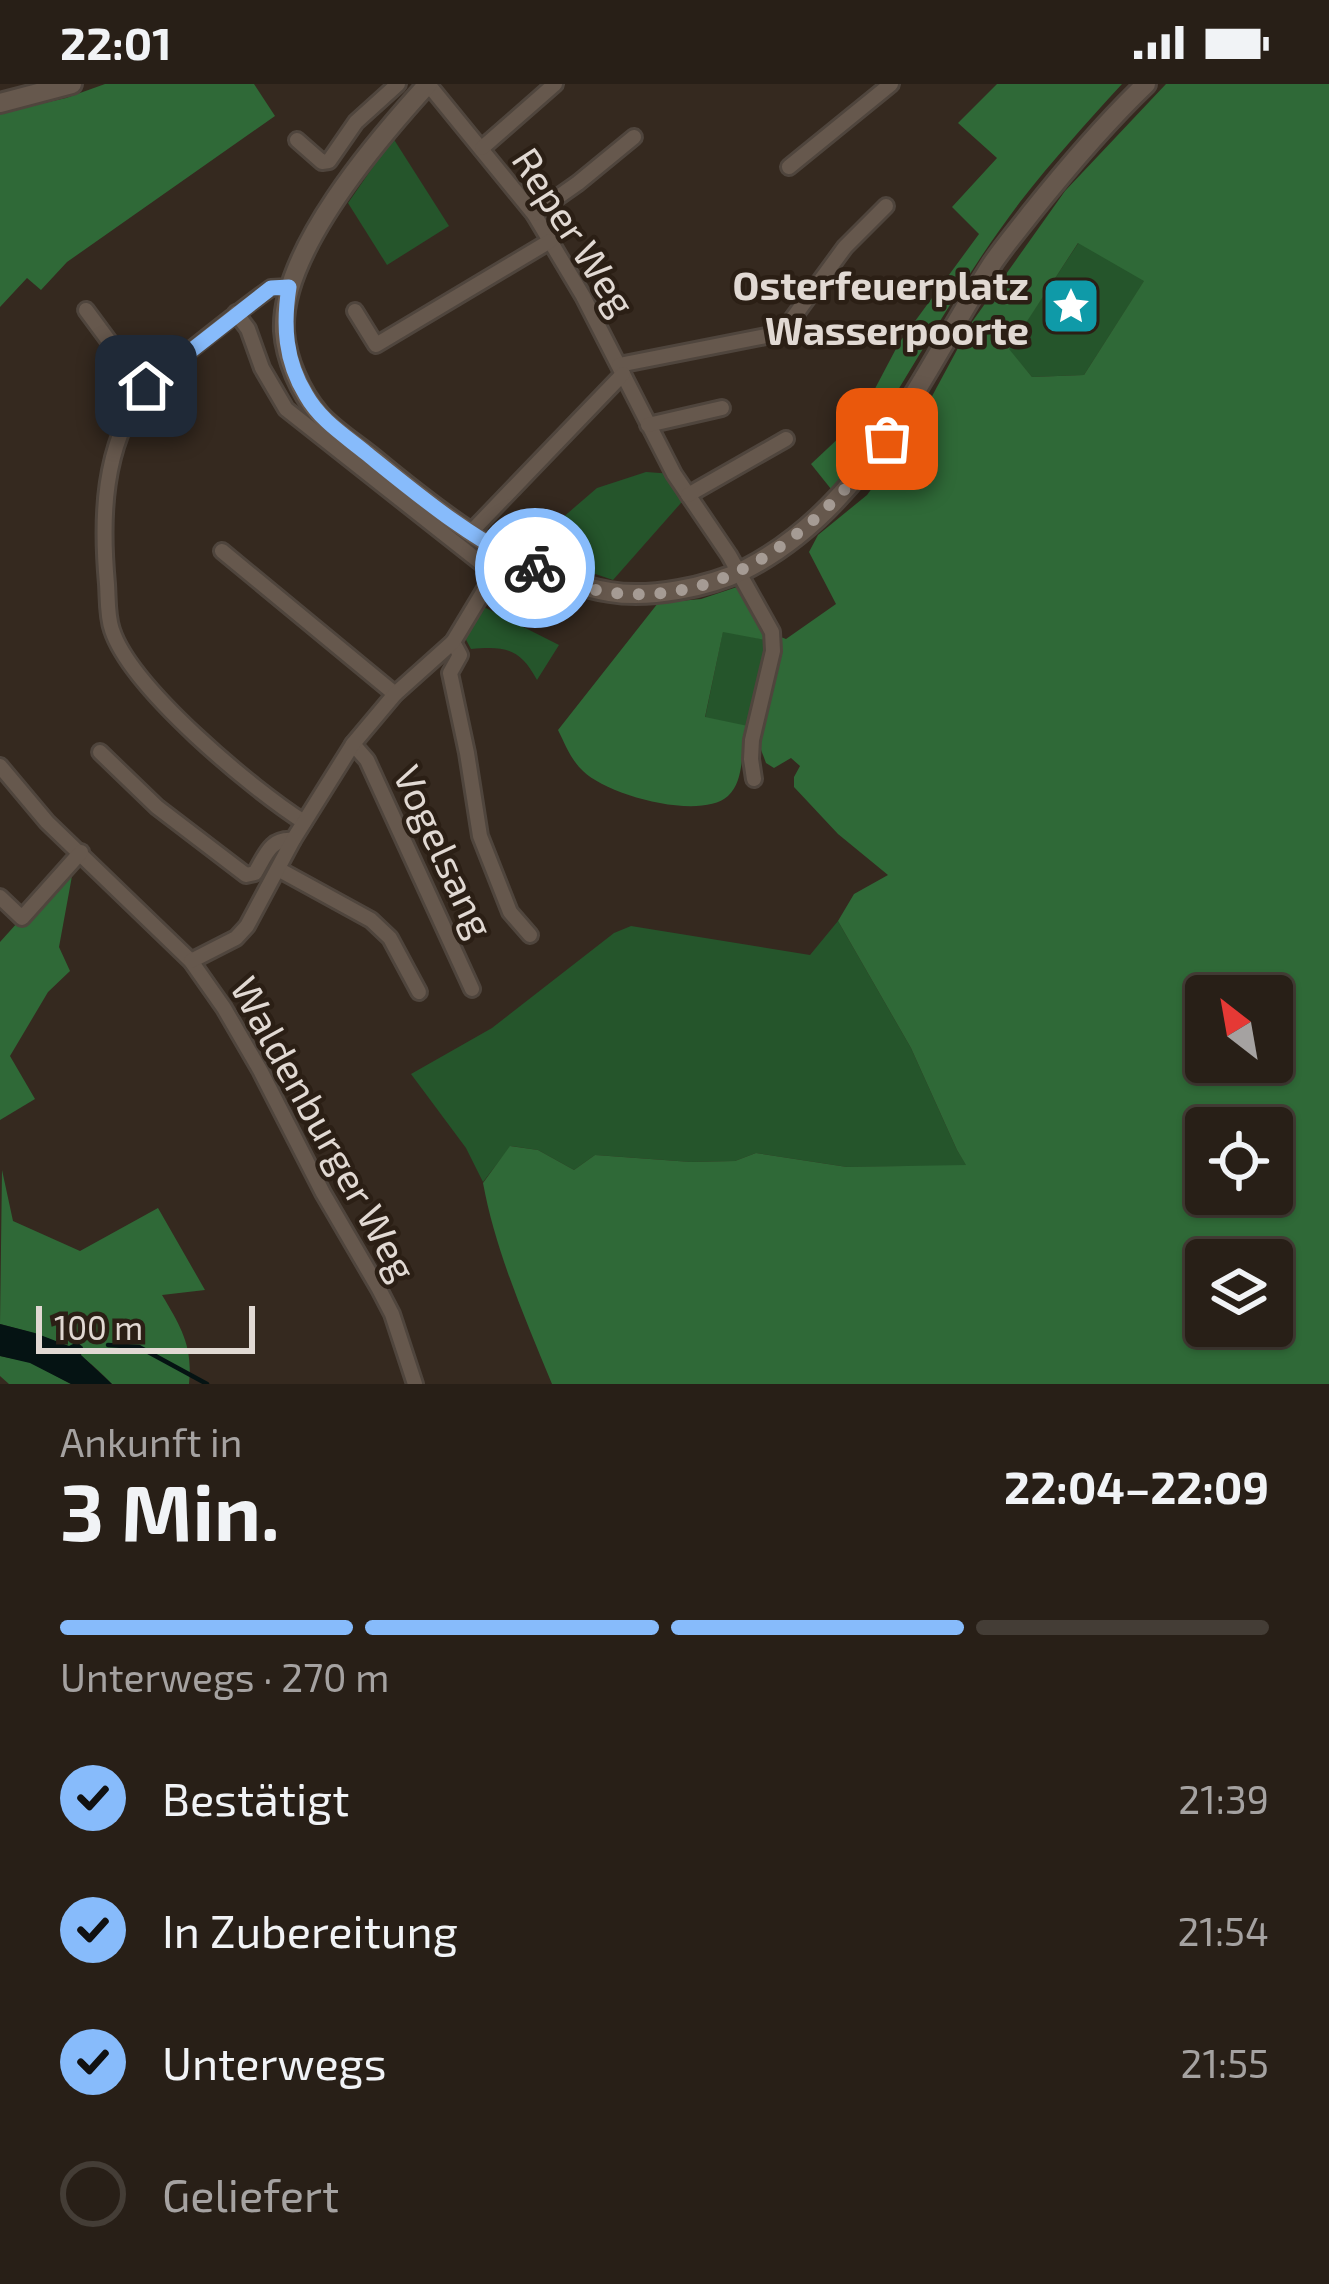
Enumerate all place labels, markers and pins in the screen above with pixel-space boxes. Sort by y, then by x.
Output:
place label: Osterfeuerplatz Wasserpoorte [733,261,1029,353]
place icon: Osterfeuerplatz Wasserpoorte [1040,275,1102,337]
pin [95,335,197,437]
pin [836,388,938,490]

